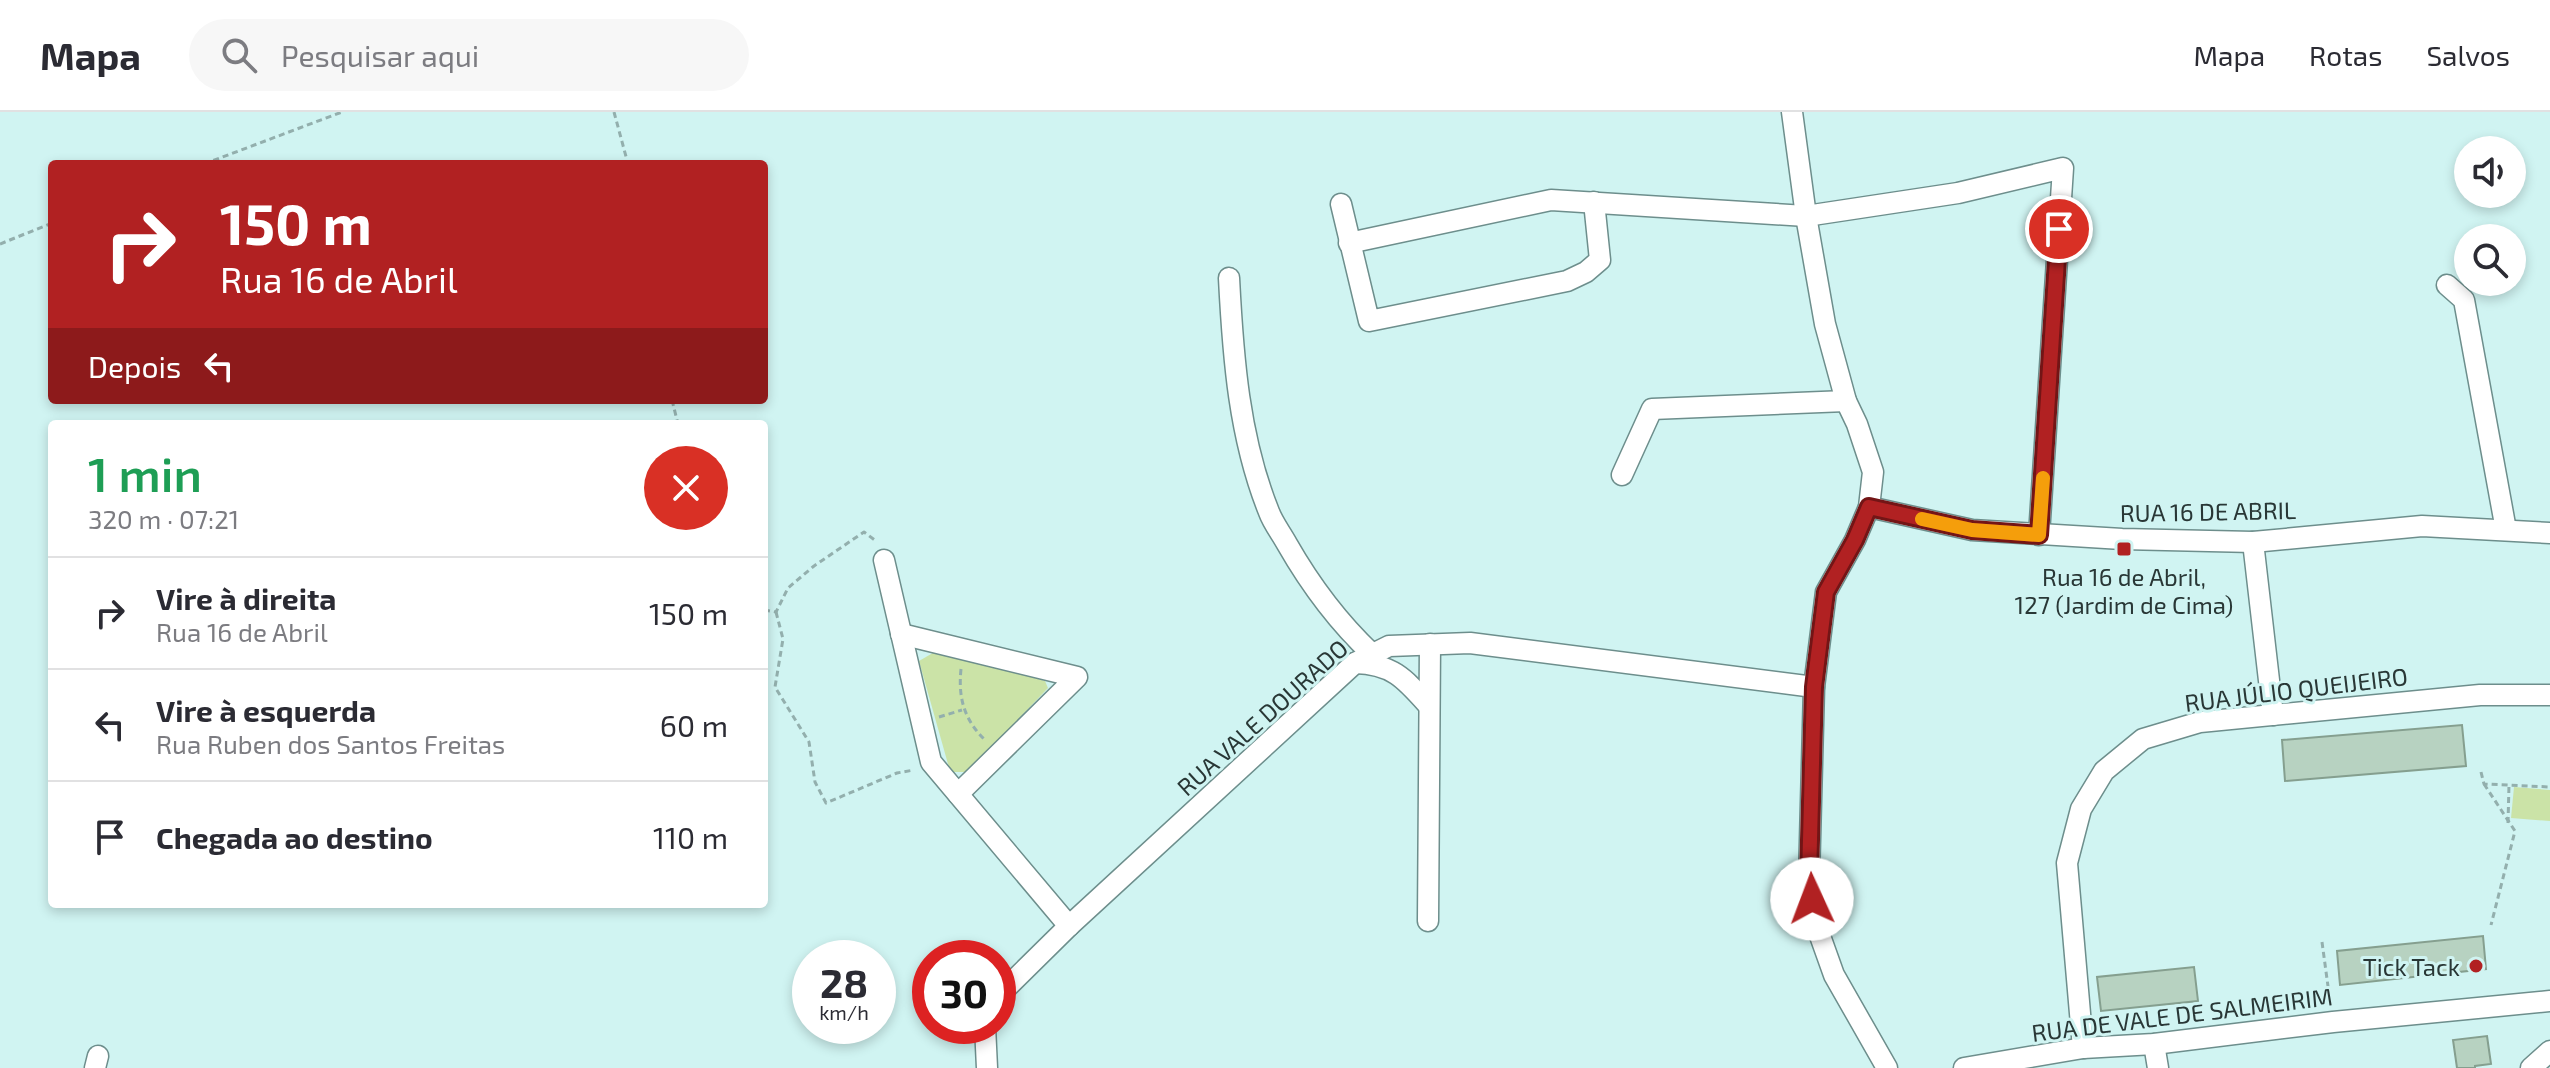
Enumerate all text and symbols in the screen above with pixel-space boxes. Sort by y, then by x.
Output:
search box [189,19,749,91]
text: Mapa [40,32,141,78]
icon: search [217,33,261,77]
text: Pesquisar aqui [281,37,479,73]
text: Mapa [2194,38,2265,72]
text: Rotas [2309,38,2382,72]
text: Salvos [2426,38,2510,72]
map controls [2454,136,2526,296]
button: sound [2454,136,2526,208]
text: 150 m [220,189,372,256]
icon: right [88,192,192,296]
pin [2025,195,2093,263]
icon: arrive [2037,207,2081,251]
button: search [2454,224,2526,296]
text: Rua 16 de Abril [220,257,458,300]
icon: left [197,344,241,388]
text: Depois [88,348,181,384]
text: 1 min [88,444,202,502]
button: close [644,446,728,530]
street label: RUA 16 DE ABRIL [2120,495,2296,527]
text: 320 m · 07:21 [88,503,239,534]
marker: Rua 16 de Abril, 127 (Jardim de Cima) [2115,540,2133,558]
place label: Rua 16 de Abril, 127 (Jardim de Cima) [2015,562,2233,619]
text: Vire à direita [156,580,336,616]
icon: right [88,591,132,635]
text: 150 m [649,595,728,631]
text: Rua 16 de Abril [156,616,328,647]
street label: RUA VALE DOURADO [1171,633,1353,801]
street label: RUA JÚLIO QUEIJEIRO [2183,661,2409,717]
text: Vire à esquerda [156,692,376,728]
icon: left [88,703,132,747]
text: 60 m [660,707,728,743]
text: Rua Ruben dos Santos Freitas [156,728,505,759]
icon: arrive [88,815,132,859]
text: Chegada ao destino [156,819,433,855]
text: 110 m [653,819,728,855]
position arrow [1770,857,1854,941]
speed limit sign: 30 [912,940,1016,1044]
place label: Tick Tack [2363,952,2460,981]
marker: Tick Tack [2467,957,2485,975]
text: 28 [820,958,868,1006]
street label: RUA DE VALE DE SALMEIRIM [2030,981,2334,1047]
text: km/h [819,1000,869,1024]

